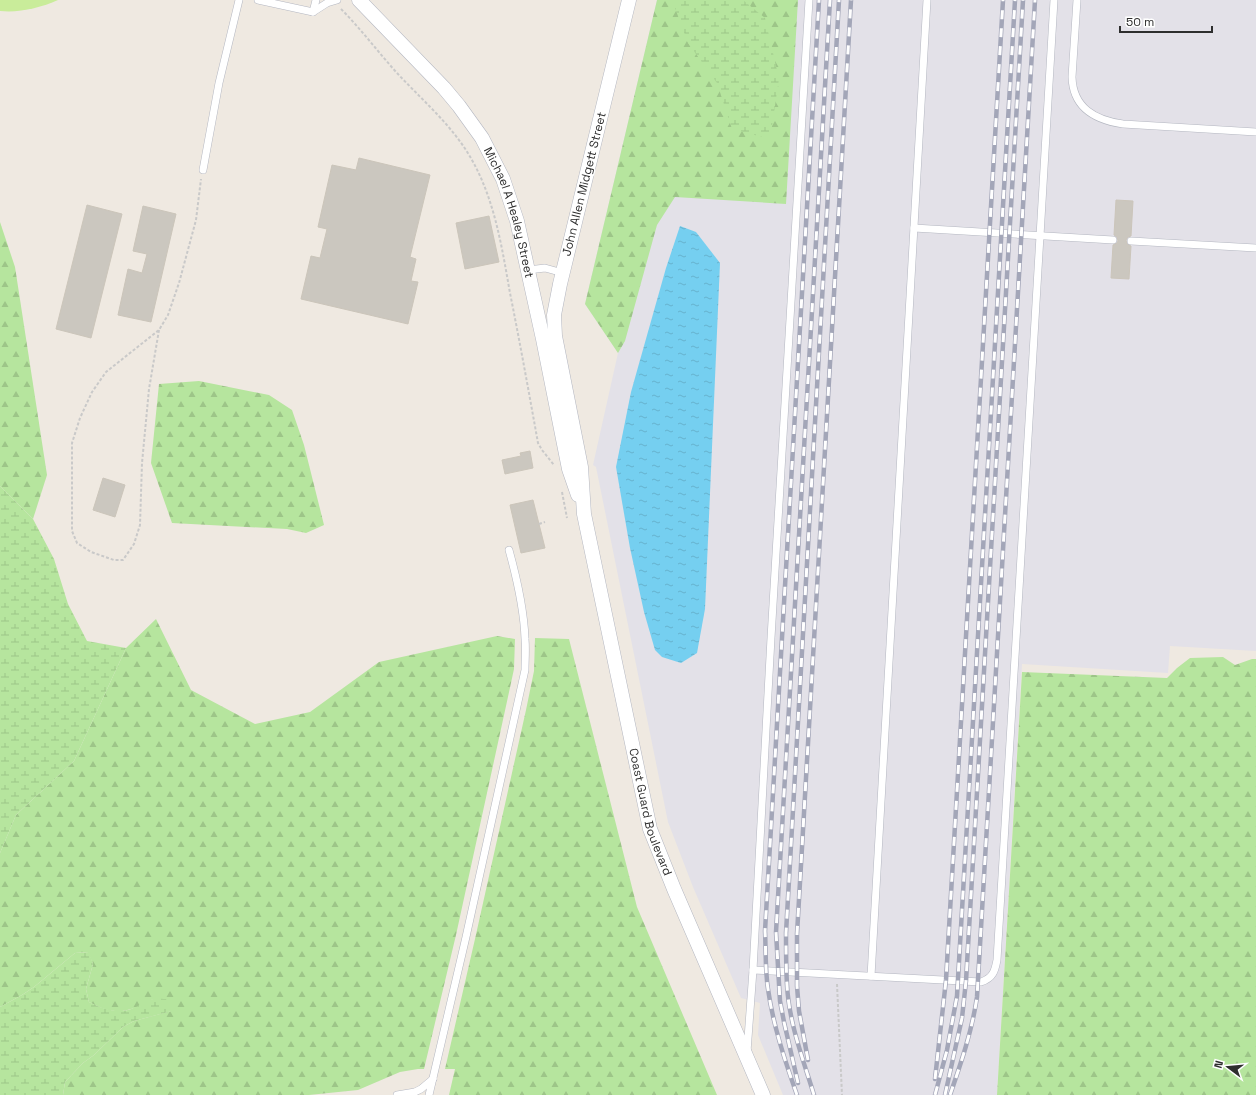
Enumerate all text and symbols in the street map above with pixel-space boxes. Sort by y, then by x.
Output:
scale bar [1120,8,1212,34]
text: 50 m [1126,14,1154,30]
street label: John Allen Midgett Street [558,110,610,258]
street label: Michael A Healey Street [480,144,537,279]
street label: Coast Guard Boulevard [625,747,676,878]
north arrow [1208,1047,1248,1087]
text: N [1211,1059,1226,1070]

